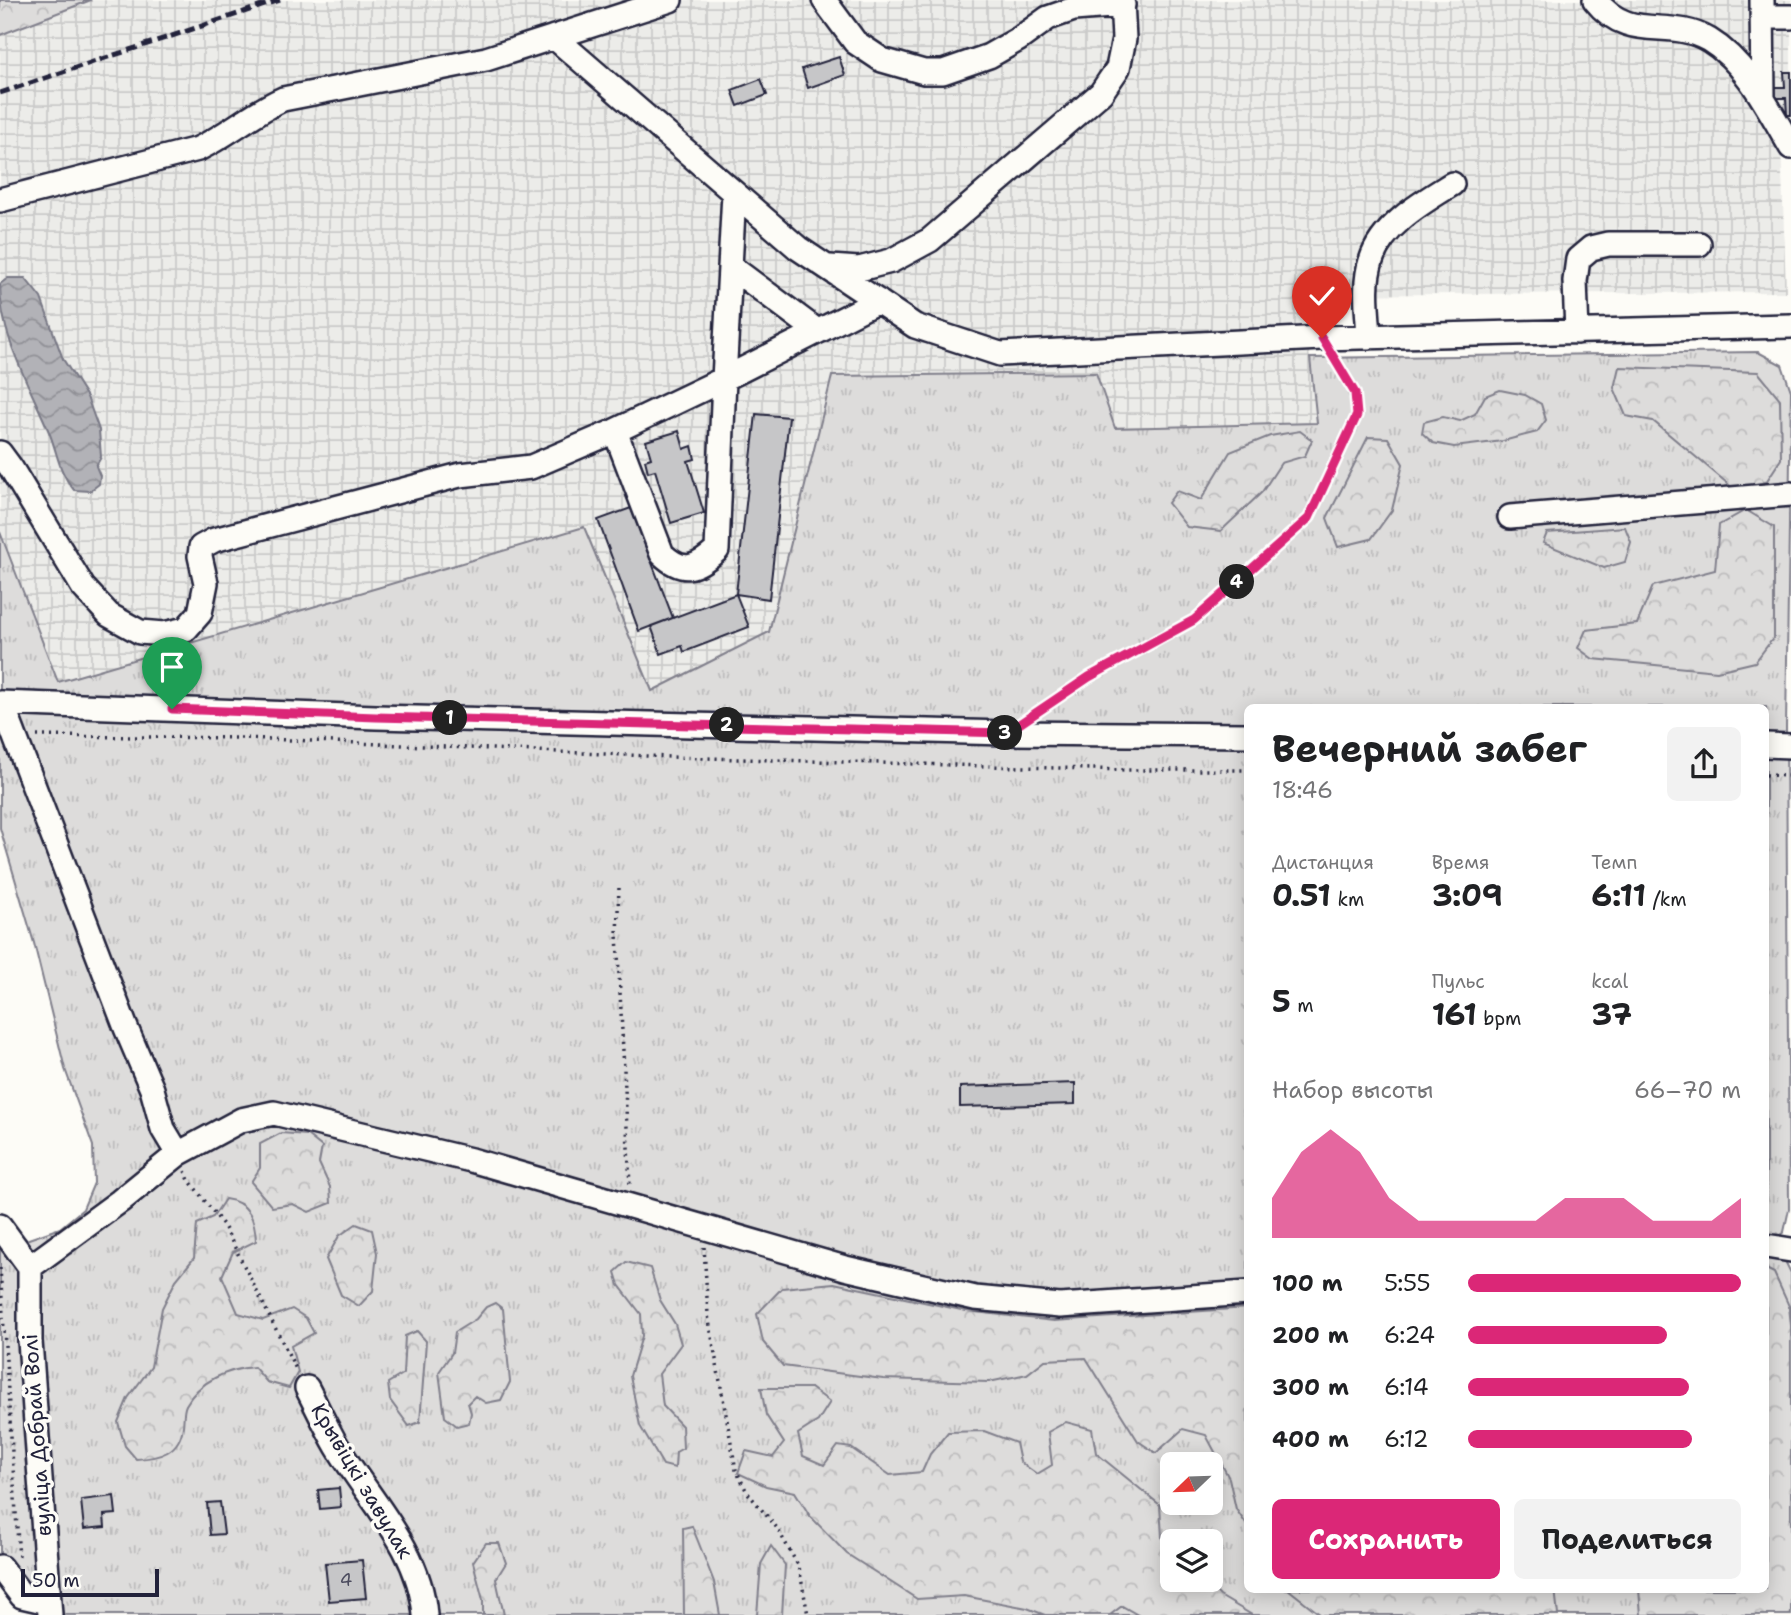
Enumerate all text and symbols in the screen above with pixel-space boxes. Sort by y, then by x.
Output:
pin [1292,266,1352,338]
icon: check [1303,277,1341,315]
pin: 4 [1220,564,1254,600]
text: 4 [1230,569,1243,594]
pin [142,637,202,709]
icon: arrive [153,648,191,686]
pin: 1 [433,700,468,736]
text: 1 [445,705,454,730]
pin: 2 [710,708,744,742]
text: 2 [720,712,733,737]
pin: 3 [988,716,1023,750]
text: 3 [998,720,1011,745]
text: Вечерний забег [1272,723,1587,774]
button: share [1667,727,1741,801]
text: 18:46 [1272,775,1333,805]
text: Дистанция [1272,850,1374,875]
text: Время [1432,850,1490,875]
text: Темп [1591,850,1637,875]
text: 0.51 [1272,875,1331,916]
text: 3:09 [1432,875,1503,916]
text: 6:11 [1591,875,1646,916]
text: km [1331,887,1364,912]
text: /km [1646,887,1687,912]
text: Пульс [1432,969,1485,994]
text: kcal [1591,969,1628,994]
text: 5 [1272,981,1291,1022]
text: m [1291,993,1314,1018]
text: 161 [1432,994,1477,1035]
text: 37 [1591,994,1632,1035]
text: bpm [1477,1006,1522,1031]
text: Набор высоты [1272,1075,1433,1105]
text: 66–70 m [1634,1075,1741,1105]
text: 100 m [1272,1268,1343,1298]
text: 5:55 [1384,1268,1430,1298]
text: 200 m [1272,1320,1349,1350]
text: 6:24 [1384,1320,1435,1350]
street label: вуліца Добрай Волі [16,1333,58,1537]
text: 300 m [1272,1372,1349,1402]
text: 6:14 [1384,1372,1429,1402]
street label: Крывіцкі завулак [305,1398,419,1564]
text: 400 m [1272,1424,1349,1454]
text: 6:12 [1384,1424,1429,1454]
north arrow [1160,1452,1223,1516]
map controls [1160,1452,1223,1592]
button: Сохранить [1272,1499,1500,1579]
button: Поделиться [1514,1499,1741,1579]
button: layers [1160,1529,1223,1592]
scale bar [21,1566,159,1598]
text: 50 m [32,1568,80,1593]
house number: 4 [340,1568,352,1592]

